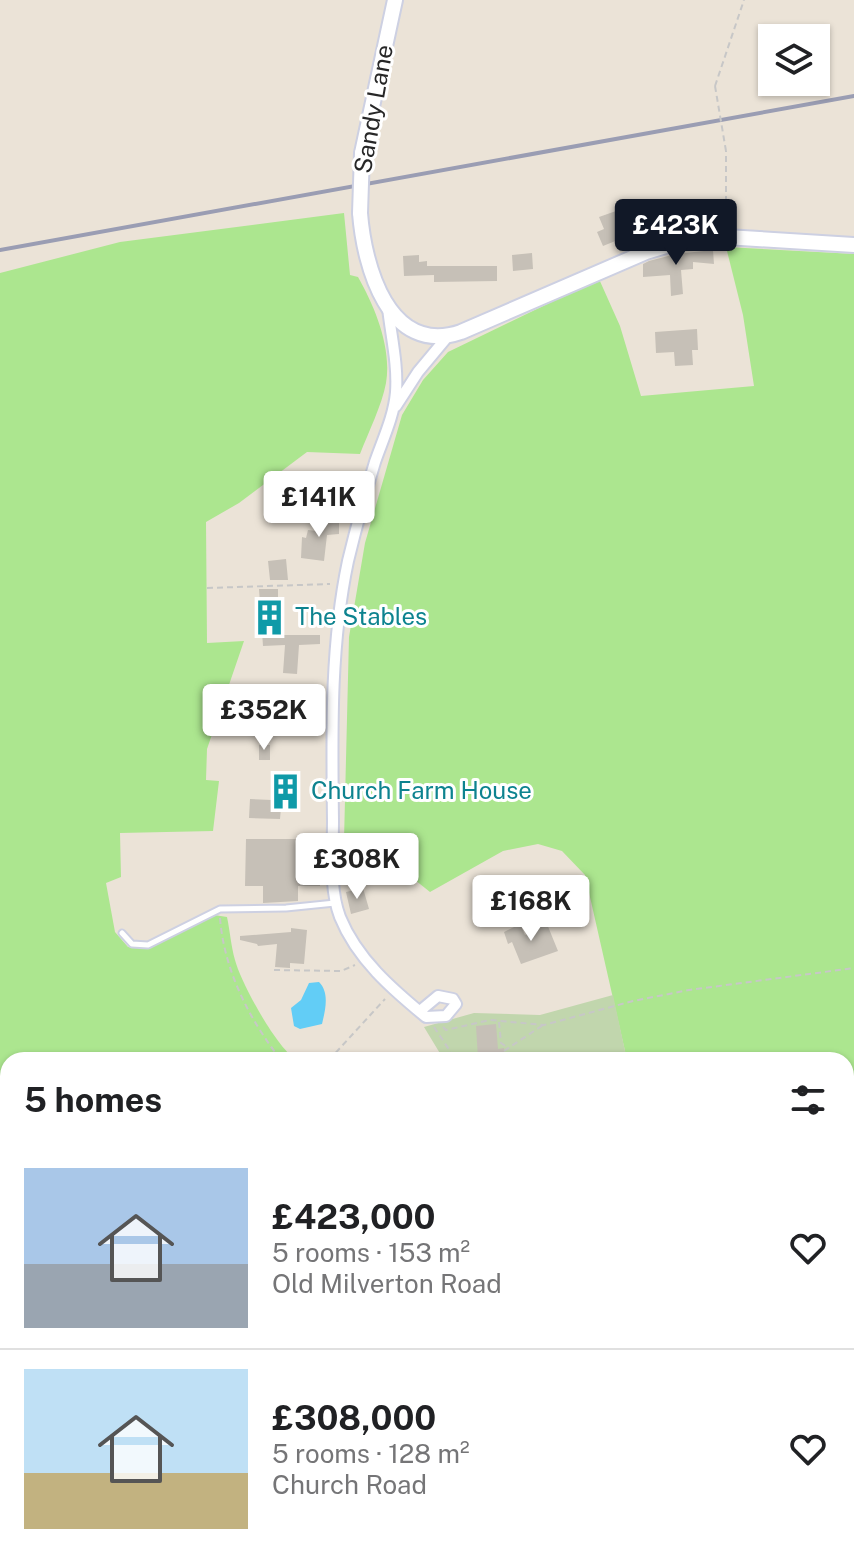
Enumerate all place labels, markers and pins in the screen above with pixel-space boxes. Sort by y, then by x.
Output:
pin: £423K [620,199,732,267]
pin: £141K [263,471,375,539]
building icon: The Stables [250,598,288,636]
place label: The Stables [295,602,427,630]
pin: £352K [208,684,320,752]
building icon: Church Farm House [266,772,304,810]
place label: Church Farm House [311,776,532,804]
pin: £308K [301,833,413,901]
pin: £168K [475,875,587,943]

